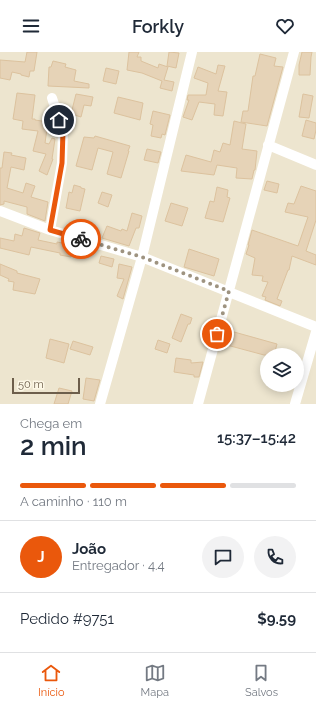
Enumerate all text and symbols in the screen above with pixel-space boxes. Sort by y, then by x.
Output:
icon: menu [20,15,42,37]
icon: heart [274,15,296,37]
text: Forkly [132,16,184,37]
pin [42,103,76,137]
icon: home [48,109,70,131]
courier [61,219,101,259]
icon: bike [70,228,92,250]
pin [200,317,234,351]
icon: bag [206,323,228,345]
map controls [260,348,304,392]
button: layers [260,348,304,392]
scale bar [12,376,80,395]
text: 50 m [18,378,44,391]
text: Chega em [20,416,82,431]
text: 15:37–15:42 [217,429,296,447]
text: 2 min [20,431,87,461]
text: A caminho · 110 m [20,494,127,509]
button: chat [202,536,244,578]
button: phone [254,536,296,578]
text: João [72,540,106,558]
text: J [37,548,45,566]
text: Entregador · 4.4 [72,558,165,573]
text: Pedido #9751 [20,610,114,628]
text: $9.59 [257,610,296,628]
tab: Início [38,662,65,699]
tab: Mapa [141,662,169,699]
tab: Salvos [245,662,278,699]

